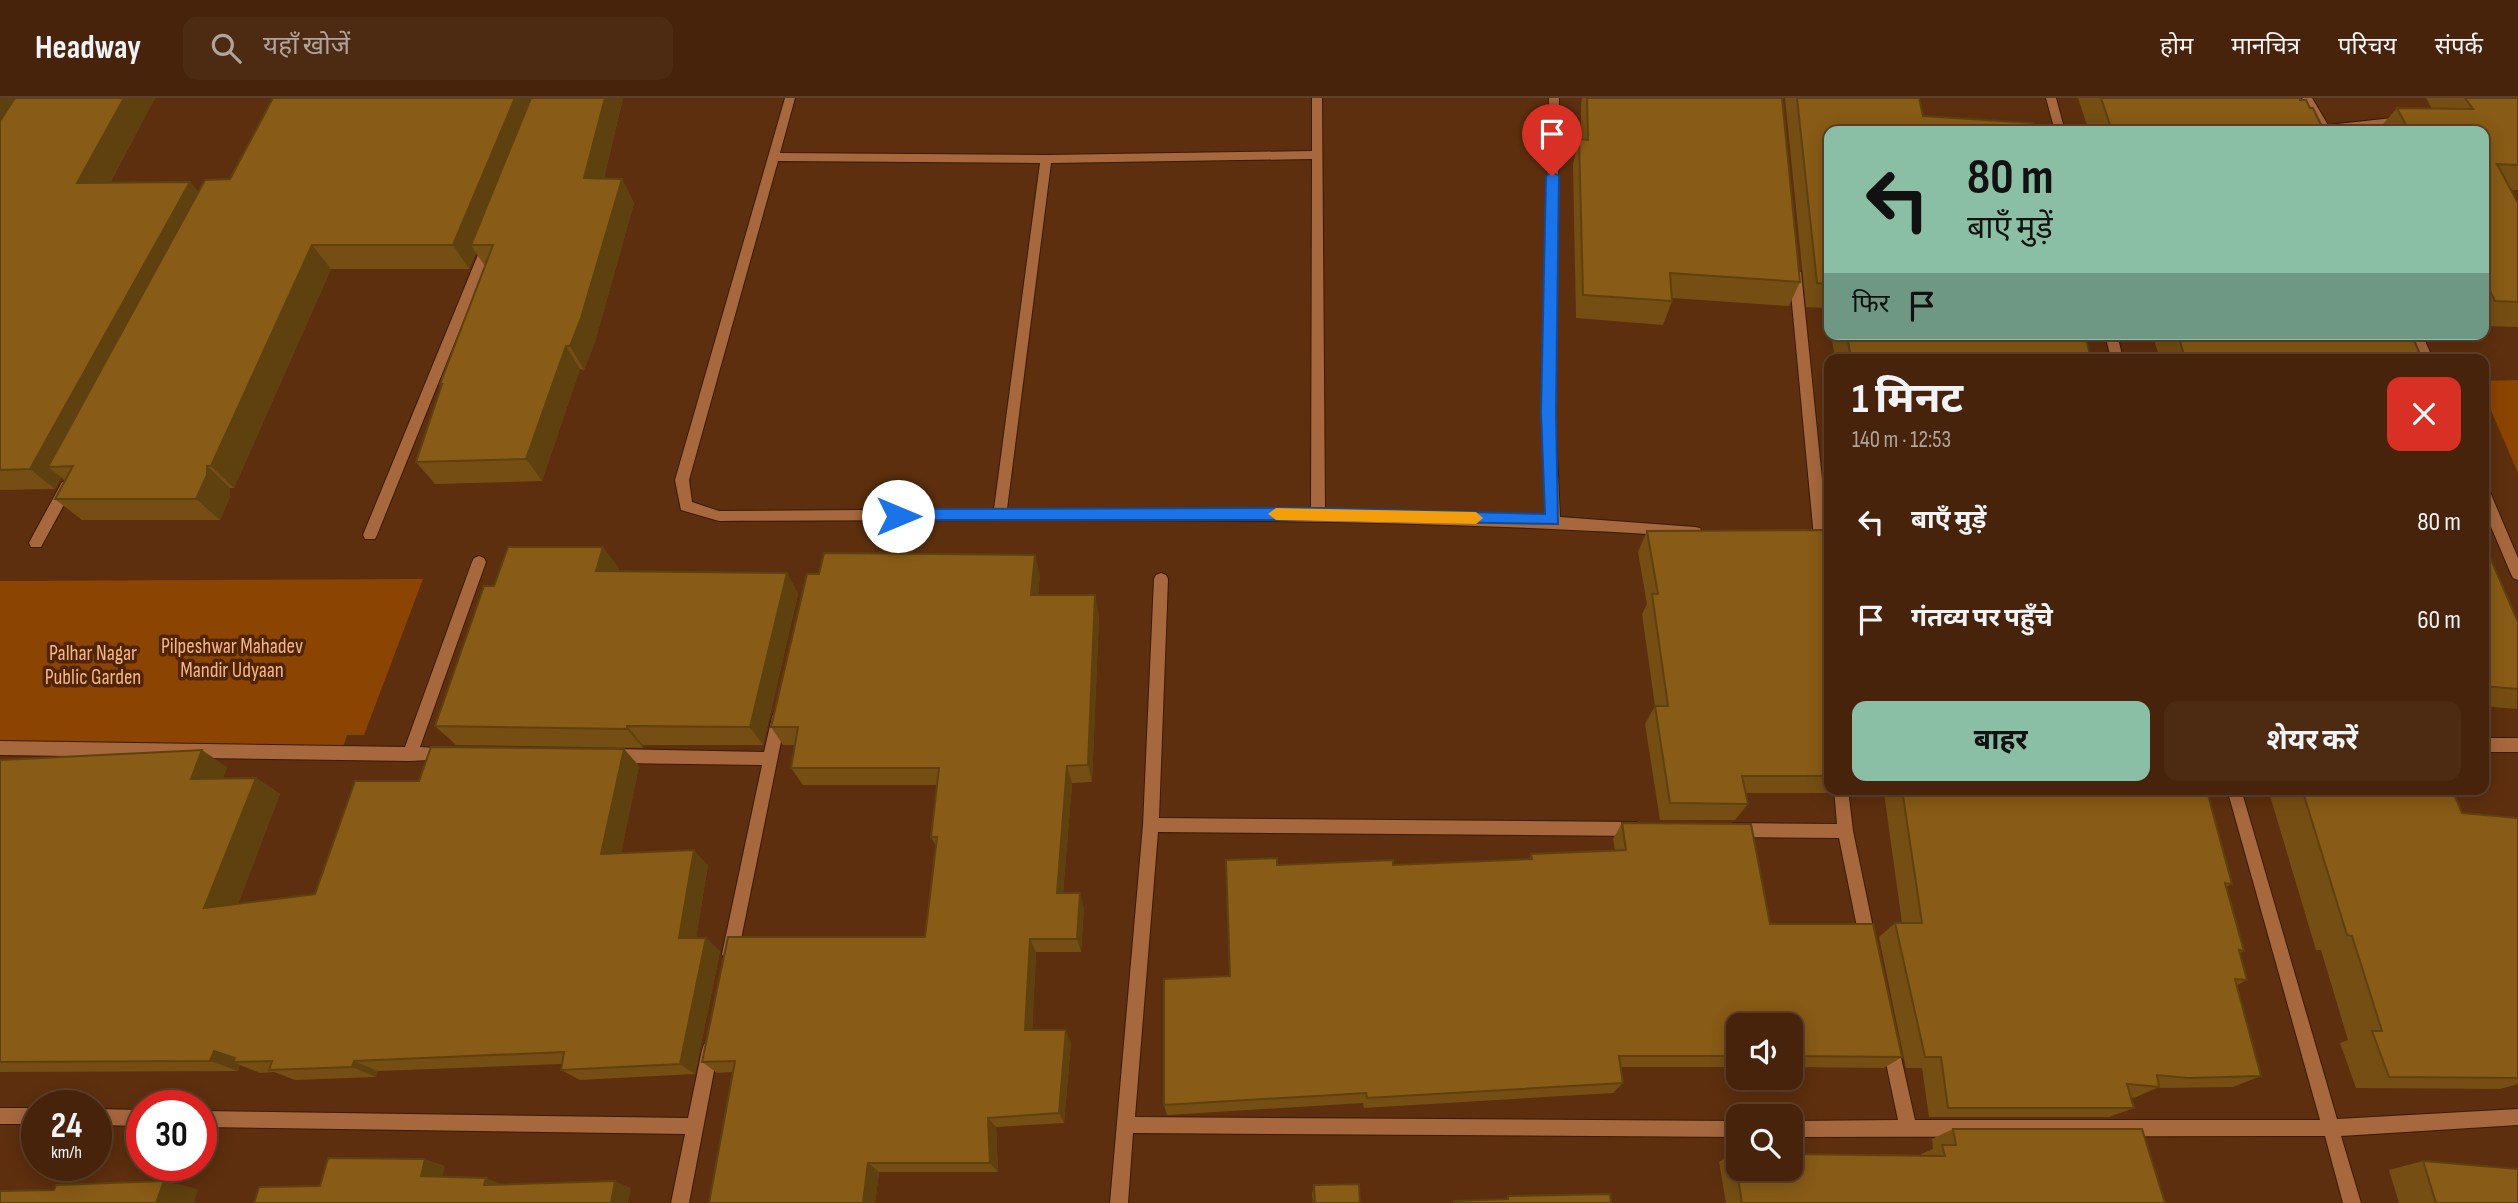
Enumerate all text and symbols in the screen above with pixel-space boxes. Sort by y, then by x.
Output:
search box [183,17,673,80]
text: Headway [35,28,141,68]
icon: search [207,29,245,67]
text: यहाँ खोजें [263,31,350,62]
text: होम [2160,32,2193,61]
text: मानचित्र [2231,32,2300,61]
text: परिचय [2338,32,2397,61]
text: संपर्क [2435,32,2483,61]
pin [1522,104,1582,176]
icon: arrive [1533,115,1571,153]
text: 80 m [1967,149,2054,208]
icon: left [1852,154,1943,245]
text: बाएँ मुड़ें [1967,209,2053,248]
icon: arrive [1903,287,1941,325]
text: फिर [1852,289,1889,320]
text: 1 मिनट [1852,374,1963,425]
button: close [2387,377,2461,451]
text: 140 m · 12:53 [1852,426,1951,454]
position arrow [861,479,935,553]
icon: left [1852,503,1890,541]
text: बाएँ मुड़ें [1911,505,1986,536]
text: 80 m [2417,507,2461,538]
icon: arrive [1852,601,1890,639]
text: गंतव्य पर पहुँचे [1911,603,2053,634]
text: 60 m [2417,605,2461,636]
park label: Pilpeshwar Mahadev Mandir Udyaan [161,634,303,683]
park label: Palhar Nagar Public Garden [45,641,141,690]
button: बाहर [1852,701,2150,781]
button: शेयर करें [2164,701,2461,781]
map controls [1726,1013,1803,1181]
button: sound [1726,1013,1803,1090]
speed limit sign: 30 [126,1090,217,1181]
button: search [1726,1104,1803,1181]
text: 24 [51,1105,82,1148]
text: km/h [51,1142,82,1163]

